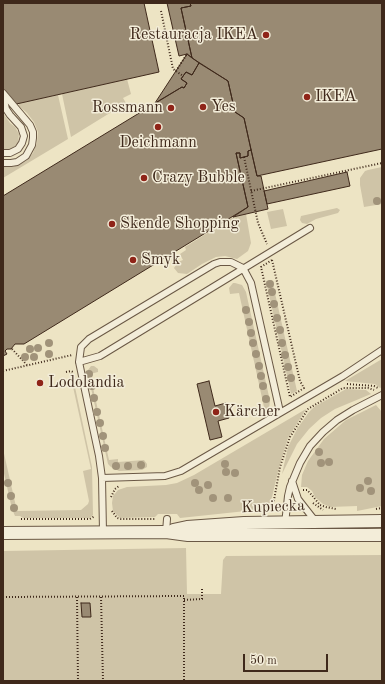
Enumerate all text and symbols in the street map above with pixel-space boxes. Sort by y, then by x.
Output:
place label: Restauracja IKEA [130,25,258,45]
marker: Restauracja IKEA [261,30,271,40]
place label: IKEA [315,87,357,107]
marker: IKEA [302,92,312,102]
place label: Yes [211,97,236,117]
place label: Rossmann [92,98,163,118]
marker: Yes [198,102,208,112]
marker: Rossmann [166,103,176,113]
marker: Deichmann [153,122,163,132]
place label: Deichmann [119,133,197,153]
place label: Crazy Bubble [152,168,245,188]
marker: Crazy Bubble [139,173,149,183]
place label: Skende Shopping [120,214,239,234]
marker: Skende Shopping [107,219,117,229]
place label: Smyk [141,250,180,270]
marker: Smyk [128,255,138,265]
place label: Lodolandia [48,373,124,393]
marker: Lodolandia [35,378,45,388]
place label: Kärcher [224,402,280,422]
marker: Kärcher [211,407,221,417]
street label: Kupiecka [241,496,305,518]
scale bar [245,646,330,672]
text: 50 m [250,655,277,667]

